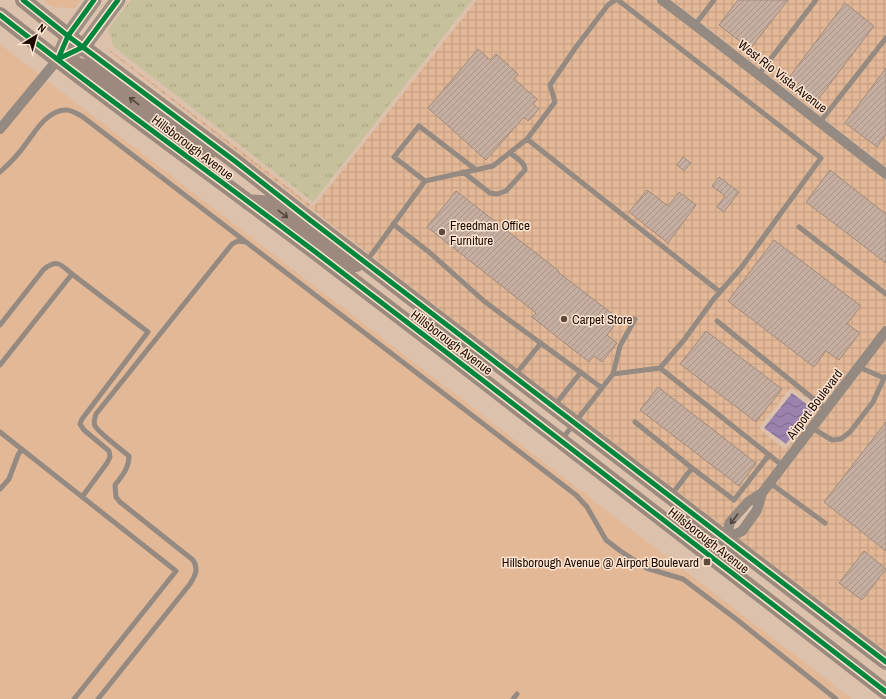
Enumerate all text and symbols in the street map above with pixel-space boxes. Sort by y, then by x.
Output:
north arrow [16,16,56,56]
text: N [35,20,49,36]
street label: West Rio Vista Avenue [734,36,831,117]
one-way arrow [129,97,140,105]
street label: Hillsborough Avenue [148,111,237,184]
one-way arrow [278,209,289,218]
place label: Freedman Office Furniture [450,217,530,249]
marker: Freedman Office Furniture [437,227,447,237]
street label: Hillsborough Avenue [407,306,496,379]
place label: Carpet Store [572,311,633,328]
marker: Carpet Store [559,314,569,324]
street label: Airport Boulevard [782,366,846,443]
street label: Hillsborough Avenue [665,503,753,577]
one-way arrow [730,513,738,524]
place label: Hillsborough Avenue @ Airport Boulevard [502,554,699,571]
marker: Hillsborough Avenue @ Airport Boulevard [702,557,712,567]

